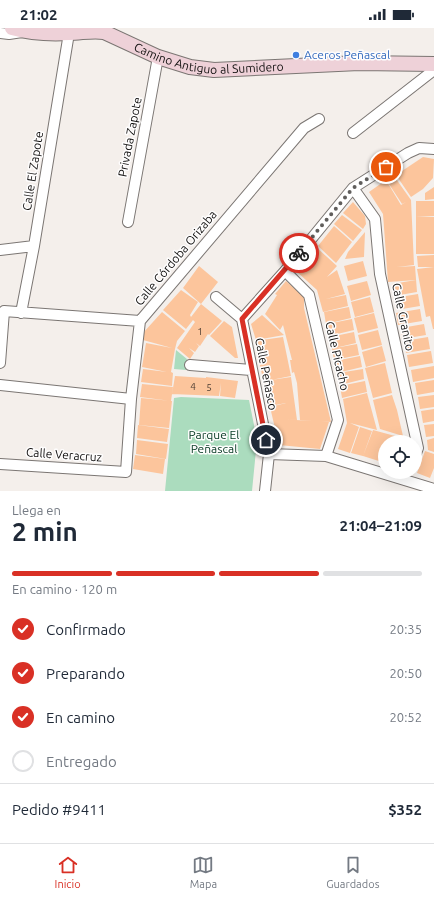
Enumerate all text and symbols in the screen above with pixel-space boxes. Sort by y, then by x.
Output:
text: 21:02 [20,6,58,23]
street label: Camino Antiguo al Sumidero [132,40,284,76]
place label: Aceros Peñascal [304,48,390,61]
marker: Aceros Peñascal [291,50,301,60]
street label: Privada Zapote [115,96,144,178]
street label: Calle El Zapote [20,130,45,212]
pin [369,150,403,184]
icon: bag [375,156,397,178]
street label: Calle Córdoba Orizaba [132,208,219,308]
courier [279,233,319,273]
icon: bike [288,242,310,264]
street label: Calle Granito [390,282,417,352]
street label: Calle Picacho [323,320,352,392]
house number: 1 [197,326,203,337]
street label: Calle Peñasco [253,337,280,411]
house number: 4 [190,381,196,392]
house number: 5 [206,382,212,393]
pin [249,423,283,457]
park label: Parque El Peñascal [189,428,239,455]
icon: home [255,429,277,451]
map controls [378,435,422,479]
button: locate [378,435,422,479]
street label: Calle Veracruz [26,445,103,464]
text: Llega en [12,503,61,517]
text: 2 min [12,517,78,546]
text: 21:04–21:09 [339,517,422,534]
text: En camino · 120 m [12,582,117,596]
icon: check [12,618,34,640]
text: Confirmado [46,621,126,638]
text: 20:35 [389,622,422,636]
icon: check [12,662,34,684]
text: Preparando [46,665,125,682]
text: 20:50 [389,666,422,680]
icon: check [12,706,34,728]
text: En camino [46,709,115,726]
text: 20:52 [389,710,422,724]
text: Entregado [46,753,117,770]
text: Pedido #9411 [12,801,106,818]
text: $352 [388,801,422,818]
tab: Inicio [55,854,81,890]
tab: Mapa [190,854,217,890]
tab: Guardados [326,854,379,890]

